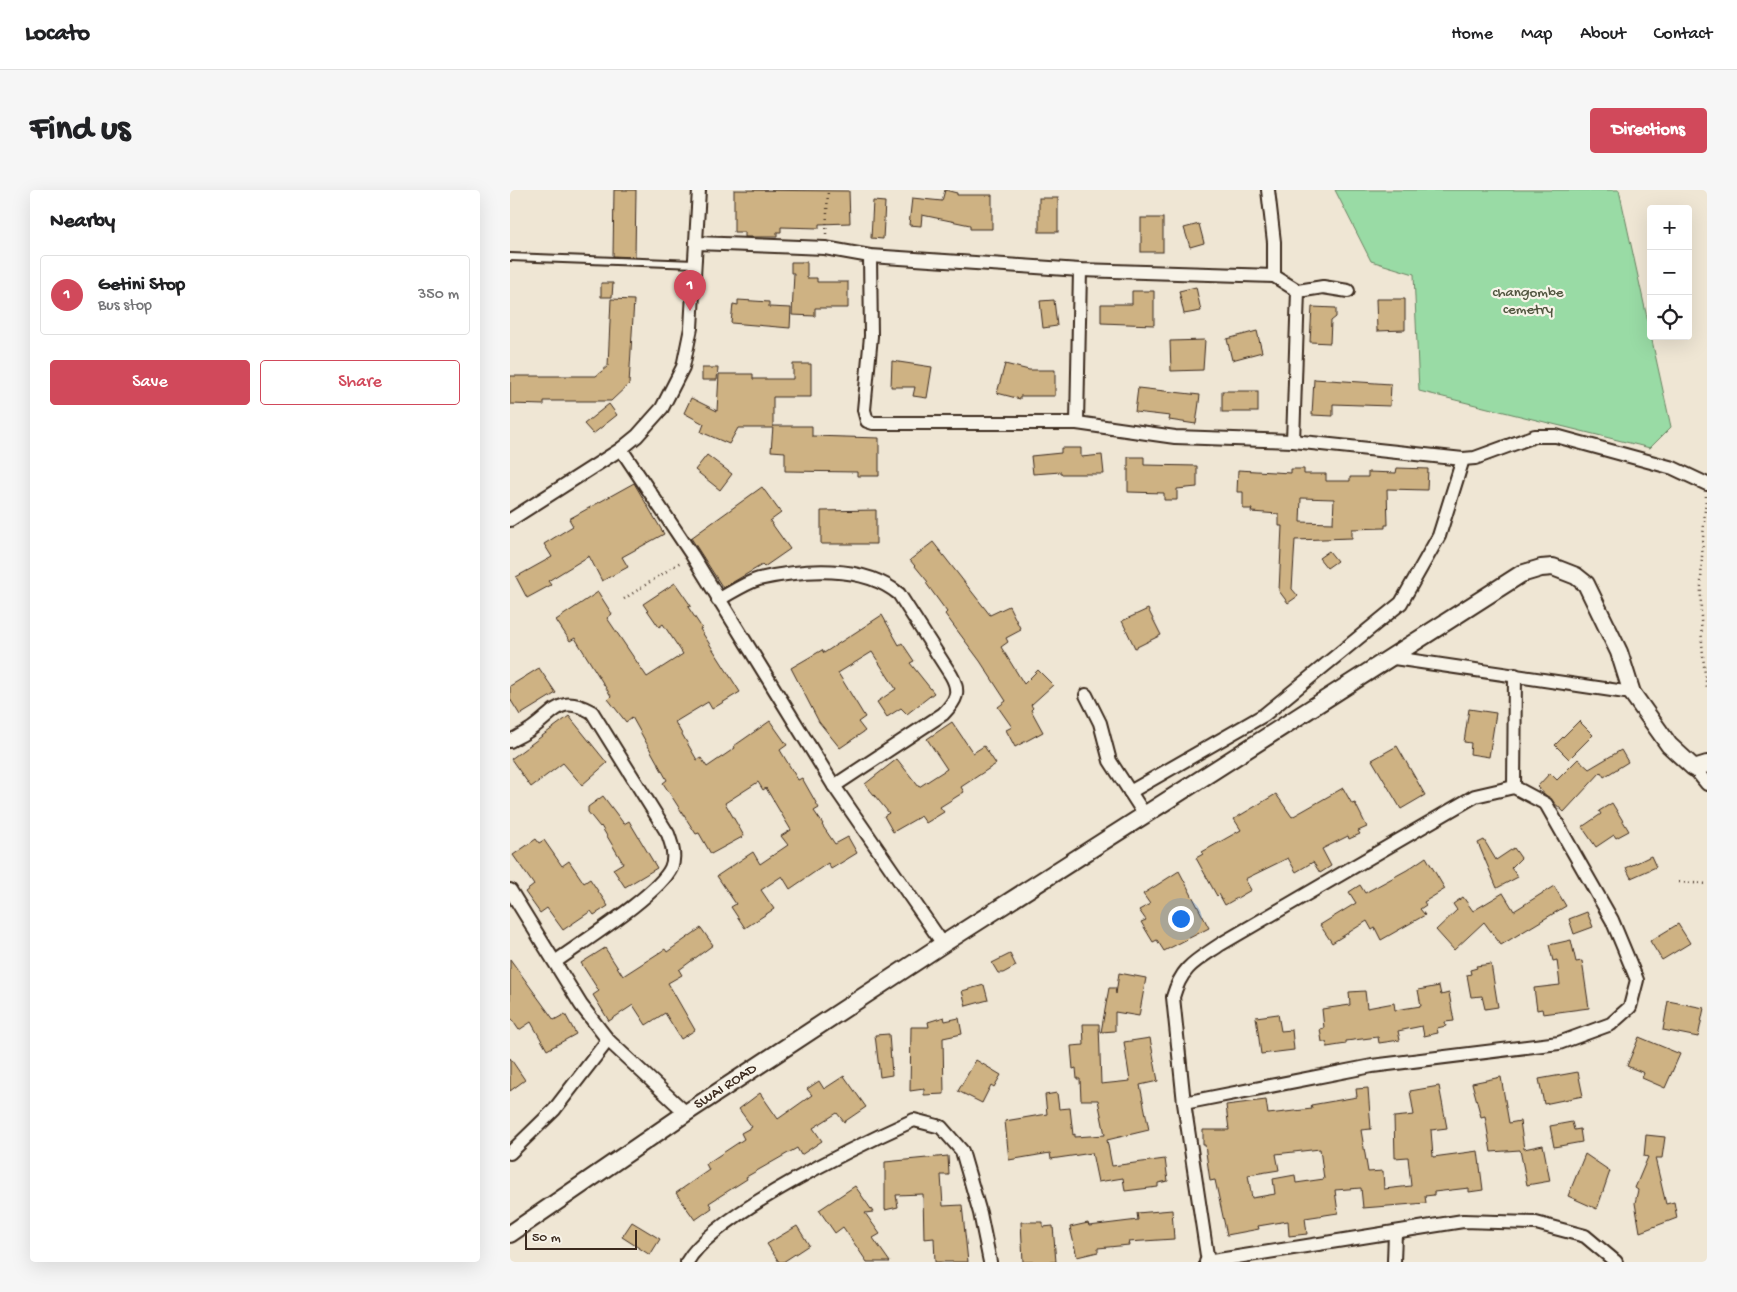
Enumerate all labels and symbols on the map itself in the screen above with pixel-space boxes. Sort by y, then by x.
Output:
pin: 1 [674,270,706,311]
park label: changombe cemetry [1492,284,1564,319]
your location [1168,906,1194,932]
street label: SWAI ROAD [691,1060,761,1114]
scale bar [525,1227,638,1250]

